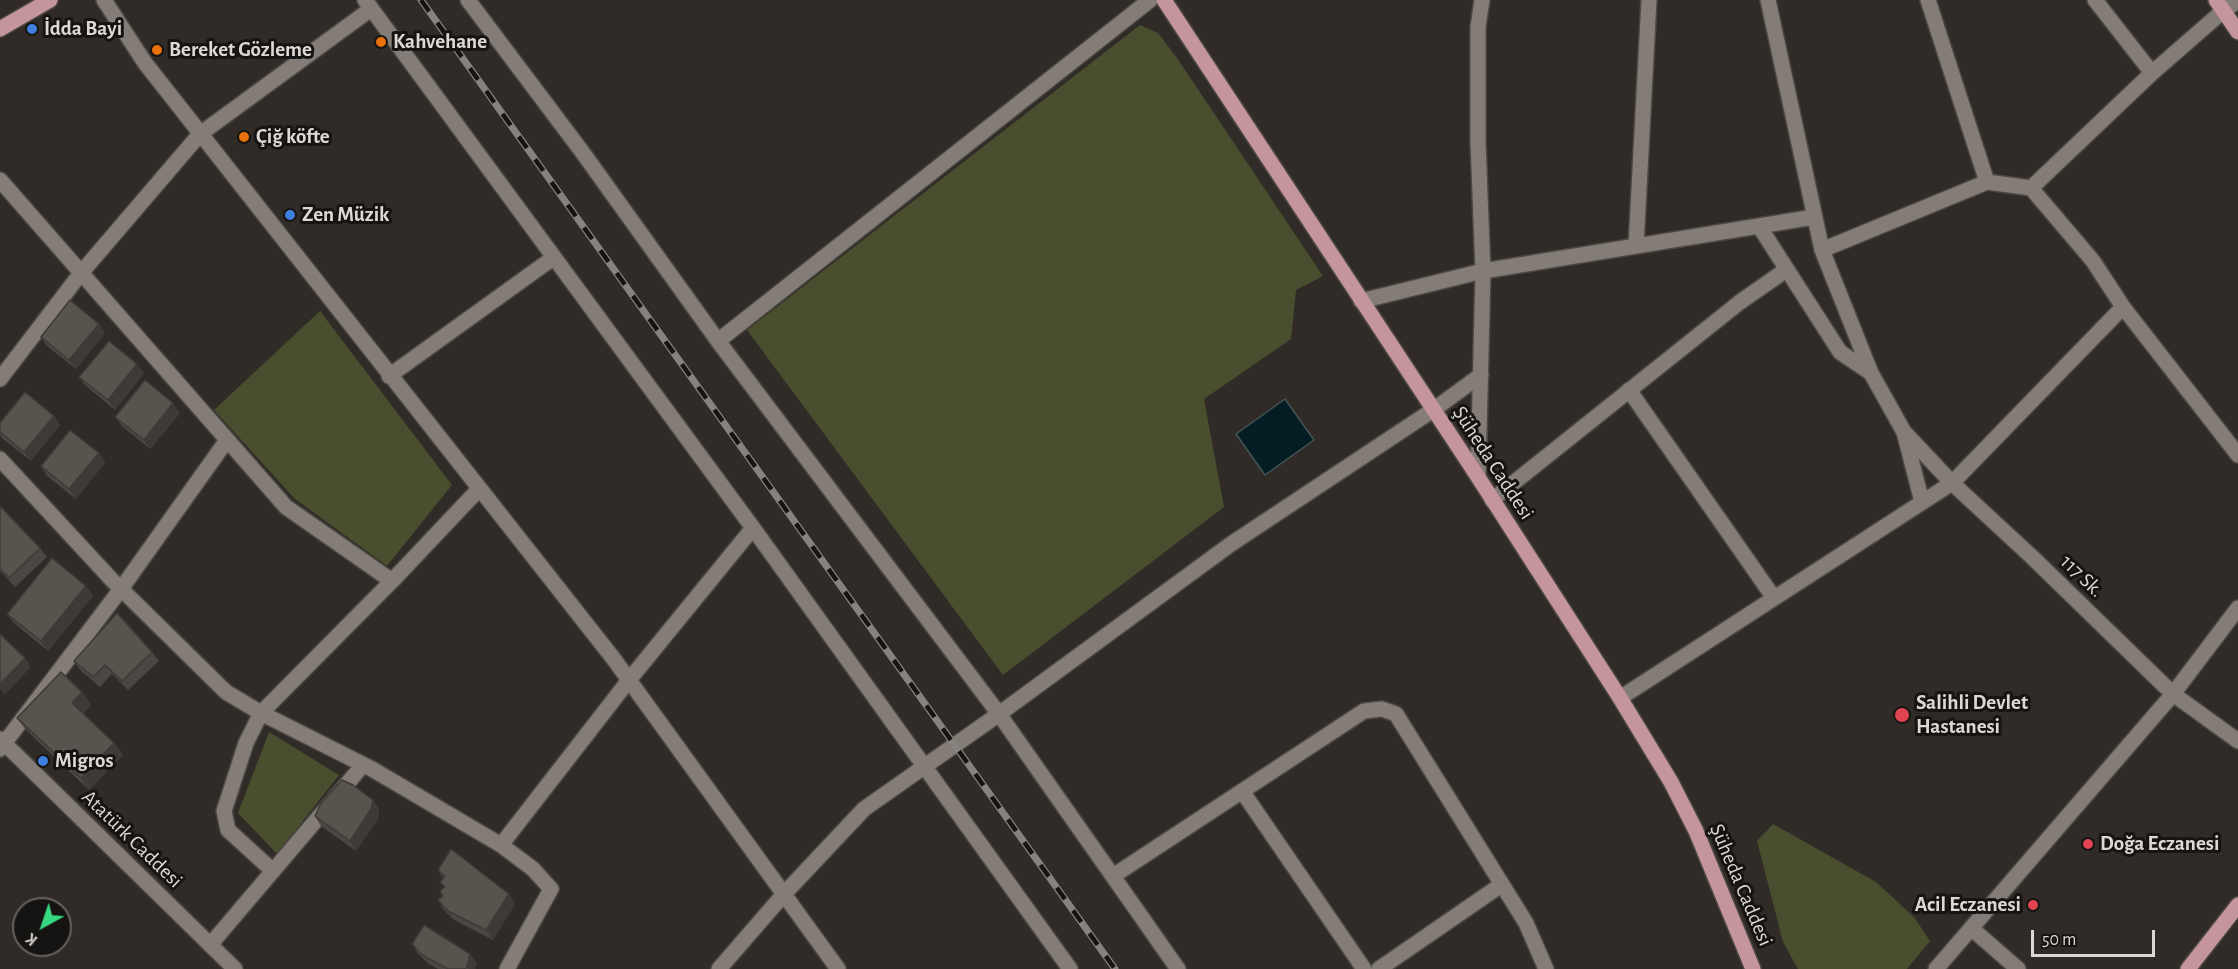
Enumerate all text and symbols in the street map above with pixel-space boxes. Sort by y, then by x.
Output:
place label: İdda Bayi [44,16,122,42]
marker: İdda Bayi [25,22,39,36]
place label: Kahvehane [393,29,487,55]
marker: Kahvehane [374,35,388,49]
place label: Bereket Gözleme [169,37,312,63]
marker: Bereket Gözleme [150,43,164,57]
place label: Çiğ köfte [256,124,330,150]
marker: Çiğ köfte [237,130,251,144]
place label: Zen Müzik [302,202,390,228]
marker: Zen Müzik [283,208,297,222]
street label: Şüheda Caddesi [1447,402,1539,524]
street label: 117 Sk. [2055,549,2109,603]
place label: Salihli Devlet Hastanesi [1916,690,2028,740]
marker: Salihli Devlet Hastanesi [1893,706,1911,724]
place label: Migros [55,748,113,774]
marker: Migros [36,754,50,768]
street label: Atatürk Caddesi [76,785,188,893]
street label: Şüheda Caddesi [1704,820,1778,950]
place label: Doğa Eczanesi [2100,831,2219,857]
marker: Doğa Eczanesi [2081,837,2095,851]
place label: Acil Eczanesi [1915,892,2021,918]
north arrow [12,897,72,957]
marker: Acil Eczanesi [2026,898,2040,912]
scale bar [2034,918,2158,956]
text: K [23,930,40,948]
text: 50 m [2042,931,2076,949]

